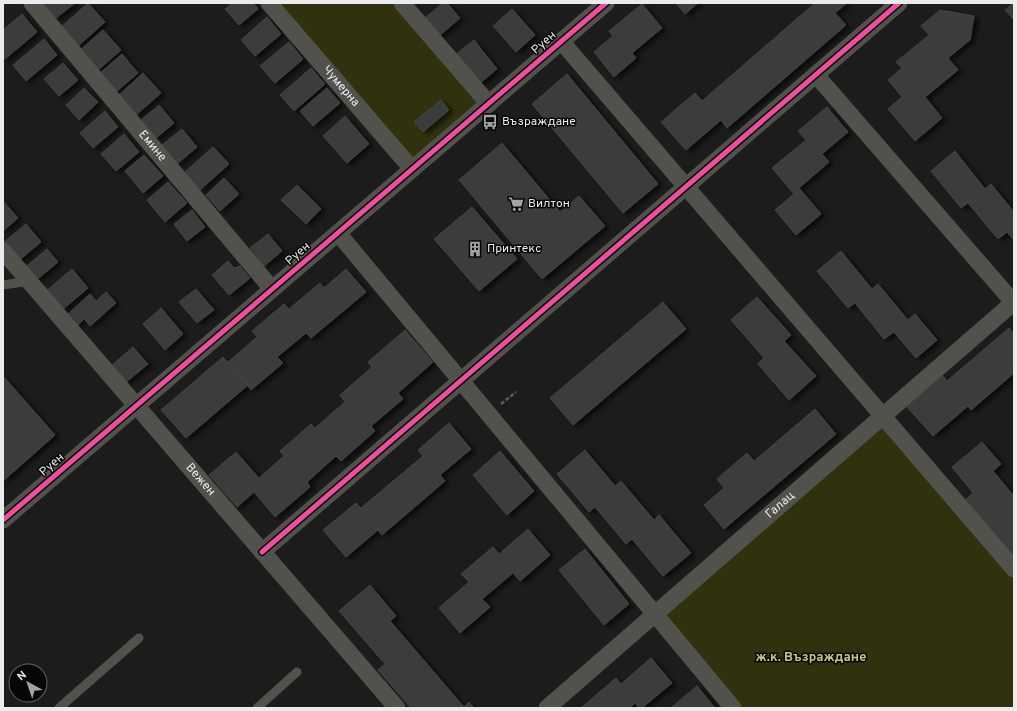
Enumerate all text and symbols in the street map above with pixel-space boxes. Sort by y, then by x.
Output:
street label: Руен [528,28,560,58]
street label: Чумерна [319,62,363,110]
bus stop icon: Възраждане [481,113,499,131]
place label: Възраждане [502,114,576,130]
street label: Емине [134,127,170,165]
supermarket icon: Вилтон [507,195,525,213]
place label: Вилтон [528,196,570,212]
street label: Руен [282,239,314,269]
building icon: Принтекс [466,240,484,258]
place label: Принтекс [487,241,541,257]
street label: Руен [36,450,68,480]
street label: Вежен [182,460,219,499]
street label: Галац [762,488,798,522]
district label: ж.к. Възраждане [756,650,866,666]
north arrow [8,663,48,703]
text: N [15,668,30,684]

